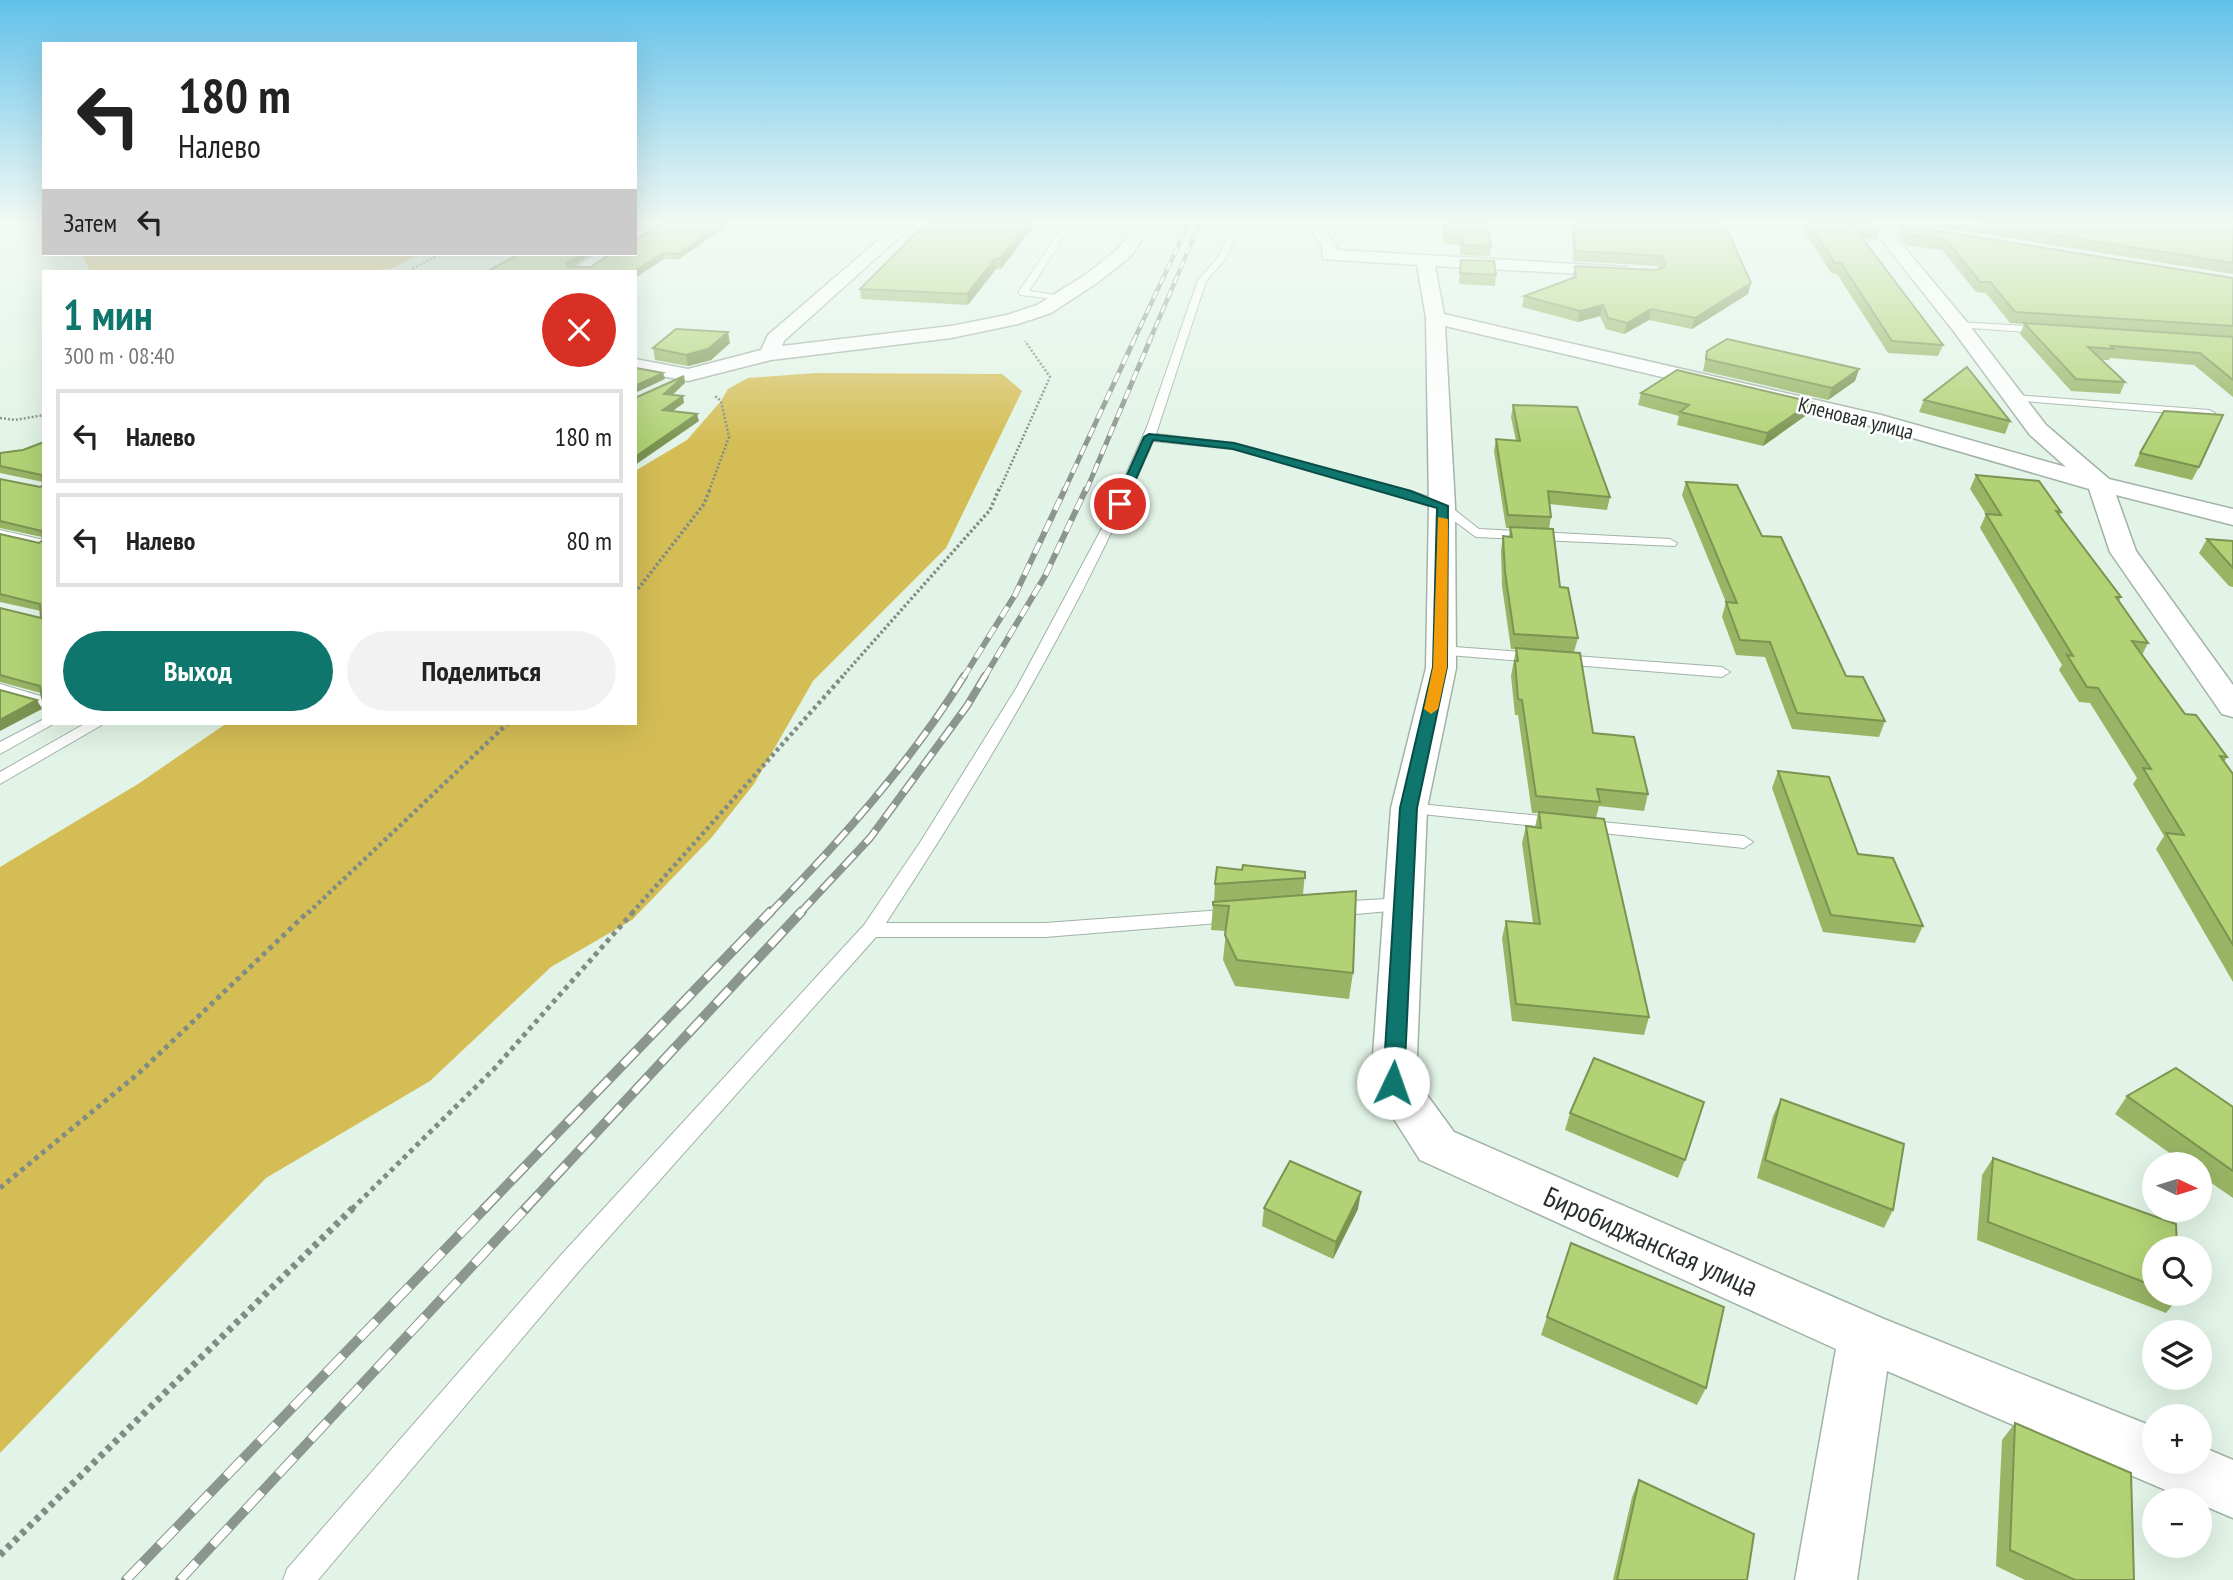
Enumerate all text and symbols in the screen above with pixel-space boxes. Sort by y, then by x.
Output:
text: 180 m [178,63,291,127]
icon: left [63,70,154,161]
text: Налево [178,125,261,167]
icon: left [131,203,169,241]
text: Затем [63,206,117,239]
text: 1 мин [63,287,153,342]
button: close [542,293,616,367]
text: 300 m · 08:40 [63,341,175,370]
street label: Кленовая улица [1795,391,1917,445]
icon: left [67,417,105,455]
text: Налево [126,420,195,453]
text: 180 m [554,420,612,453]
pin [1090,474,1150,534]
icon: arrive [1101,485,1139,523]
icon: left [67,521,105,559]
text: Налево [126,524,195,557]
text: 80 m [566,524,612,557]
button: Выход [63,631,333,711]
button: Поделиться [347,631,616,711]
position arrow [1356,1046,1430,1120]
north arrow [2142,1152,2212,1222]
map controls [2142,1152,2212,1558]
street label: Биробиджанская улица [1538,1177,1764,1305]
button: search [2142,1236,2212,1306]
button: layers [2142,1320,2212,1390]
button: + [2142,1404,2212,1474]
button: − [2142,1488,2212,1558]

